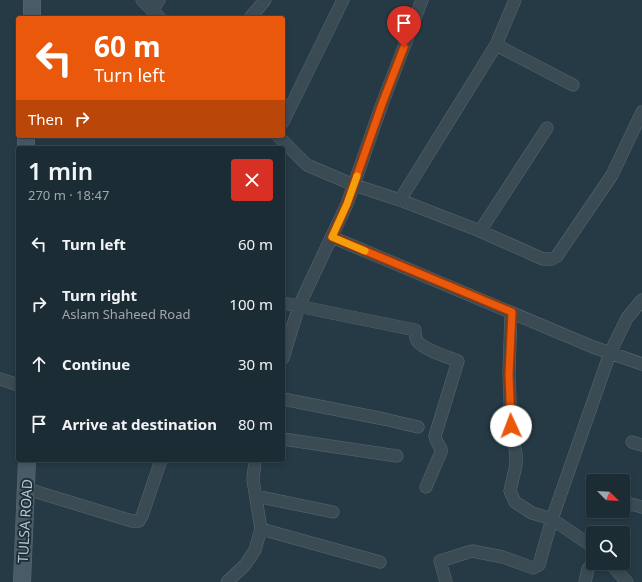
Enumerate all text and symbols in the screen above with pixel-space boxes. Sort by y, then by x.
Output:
pin [387,6,421,47]
icon: arrive [393,12,415,34]
text: 60 m [94,27,161,65]
icon: left [28,32,80,84]
text: Turn left [94,63,165,87]
icon: right [71,108,93,130]
text: Then [28,109,63,129]
text: 1 min [28,154,93,187]
button: close [231,159,273,201]
text: 270 m · 18:47 [28,186,109,204]
icon: left [28,233,50,255]
text: Turn left [62,234,126,254]
text: 60 m [238,234,273,254]
text: Turn right [62,285,137,305]
icon: right [28,293,50,315]
text: 100 m [229,294,273,314]
text: Aslam Shaheed Road [62,305,191,323]
icon: ahead [28,353,50,375]
text: Continue [62,354,130,374]
text: 30 m [238,354,273,374]
position arrow [490,405,532,447]
icon: arrive [28,413,50,435]
text: Arrive at destination [62,414,217,434]
text: 80 m [238,414,273,434]
north arrow [586,474,630,518]
map controls [586,474,630,570]
street label: TULSA ROAD [13,478,36,563]
button: search [586,526,630,570]

